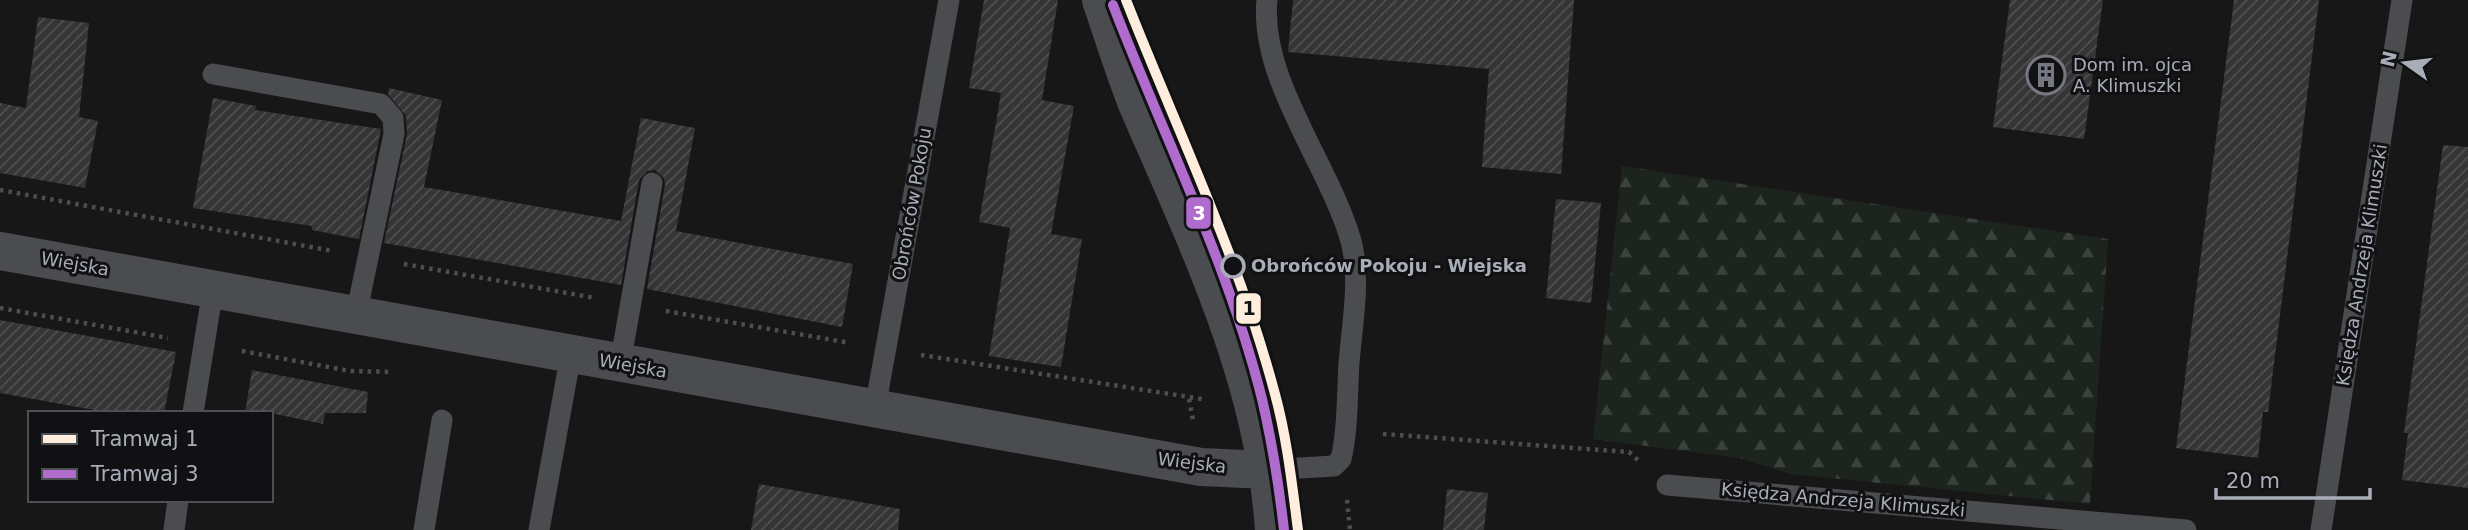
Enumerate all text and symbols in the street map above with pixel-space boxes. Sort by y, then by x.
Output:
north arrow [2370,28,2440,98]
text: N [2376,49,2401,69]
building icon: Dom im. ojca A. Klimuszki [2025,54,2067,96]
place label: Dom im. ojca A. Klimuszki [2073,54,2192,96]
street label: Obrońców Pokoju [888,126,935,282]
street label: Księdza Andrzeja Klimuszki [2332,142,2391,387]
line badge: 3 [1185,196,1212,230]
text: 3 [1192,202,1206,224]
street label: Wiejska [39,247,111,280]
marker: Obrońców Pokoju - Wiejska [1221,254,1245,278]
place label: Obrońców Pokoju - Wiejska [1251,255,1527,276]
line badge: 1 [1235,292,1262,325]
text: 1 [1242,297,1256,319]
street label: Wiejska [597,349,669,382]
legend [28,411,273,502]
text: Tramwaj 1 [90,427,199,451]
street label: Wiejska [1157,448,1228,477]
scale bar [2216,456,2370,500]
text: Tramwaj 3 [90,462,199,486]
text: 20 m [2226,469,2280,493]
street label: Księdza Andrzeja Klimuszki [1720,478,1966,521]

